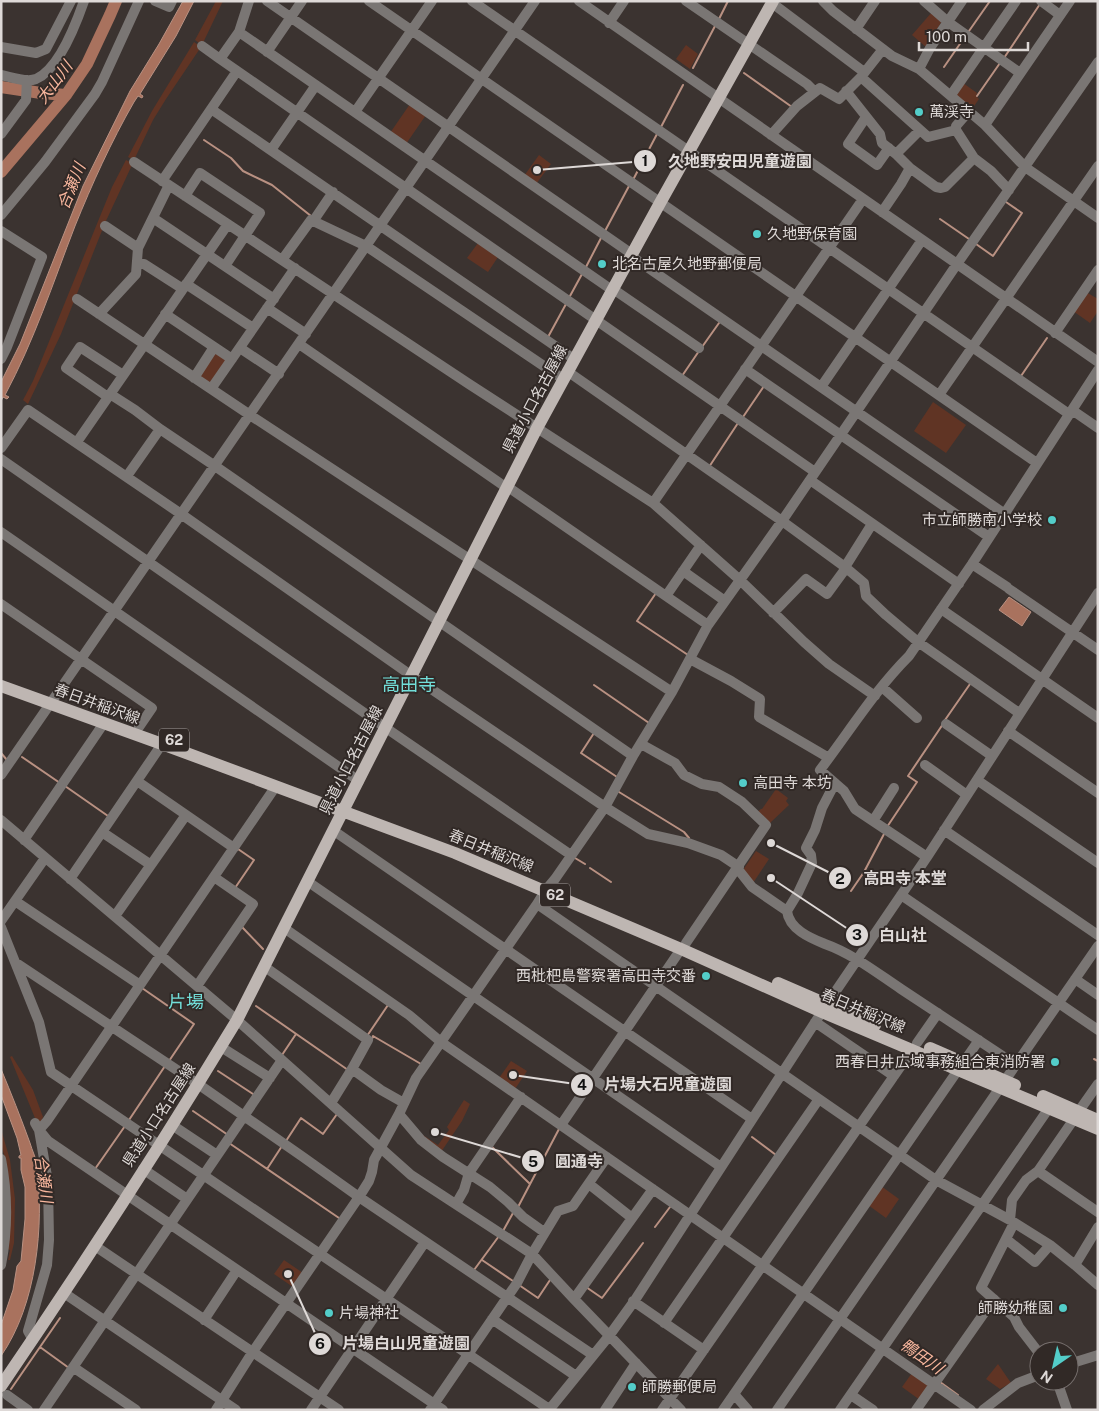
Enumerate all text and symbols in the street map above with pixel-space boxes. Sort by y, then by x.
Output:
scale bar [919,20,1028,52]
text: 100 m [926,28,967,45]
water label: 大山川 [32,56,78,107]
place label: 萬渓寺 [929,103,974,120]
marker: 萬渓寺 [913,106,925,118]
callout: 久地野安田児童遊園 [633,145,822,176]
text: 1 [642,152,648,169]
text: 久地野安田児童遊園 [668,152,812,171]
water label: 合瀬川 [54,159,90,212]
place label: 久地野保育園 [767,225,857,242]
marker: 久地野保育園 [751,228,763,240]
place label: 北名古屋久地野郵便局 [612,255,762,272]
marker: 北名古屋久地野郵便局 [596,258,608,270]
street label: 県道小口名古屋線 [499,342,570,456]
place label: 市立師勝南小学校 [922,511,1042,528]
marker: 市立師勝南小学校 [1046,514,1058,526]
district label: 高田寺 [382,674,436,695]
street label: 春日井稲沢線 [52,680,142,727]
street label: 県道小口名古屋線 [316,702,385,817]
road number: 62 [159,728,189,752]
place label: 高田寺 本坊 [753,774,832,791]
marker: 高田寺 本坊 [737,777,749,789]
street label: 春日井稲沢線 [446,826,536,875]
callout: 高田寺 本堂 [828,863,956,894]
text: 高田寺 本堂 [863,869,947,888]
text: 2 [835,870,845,887]
road number: 62 [540,884,570,906]
callout: 白山社 [844,919,937,950]
text: 3 [852,926,862,943]
text: 白山社 [879,926,927,945]
place label: 西枇杷島警察署高田寺交番 [516,967,696,984]
marker: 西枇杷島警察署高田寺交番 [700,970,712,982]
street label: 春日井稲沢線 [818,985,908,1036]
district label: 片場 [168,991,204,1012]
place label: 西春日井広域事務組合東消防署 [835,1053,1045,1070]
marker: 西春日井広域事務組合東消防署 [1049,1056,1061,1068]
street label: 県道小口名古屋線 [119,1060,198,1170]
callout: 片場大石児童遊園 [569,1069,742,1100]
text: 片場大石児童遊園 [604,1075,732,1094]
text: 4 [577,1076,587,1093]
callout: 圓通寺 [520,1146,613,1177]
text: 圓通寺 [555,1152,603,1171]
text: 5 [528,1153,538,1170]
water label: 合瀬川 [31,1154,57,1206]
place label: 師勝幼稚園 [978,1299,1053,1316]
marker: 師勝幼稚園 [1057,1302,1069,1314]
place label: 片場神社 [339,1304,399,1321]
marker: 片場神社 [323,1307,335,1319]
callout: 片場白山児童遊園 [307,1328,480,1359]
text: 片場白山児童遊園 [342,1334,470,1353]
text: 6 [315,1335,325,1352]
water label: 鴨田川 [897,1335,948,1379]
north arrow [1029,1341,1079,1391]
text: N [1038,1367,1056,1386]
place label: 師勝郵便局 [642,1378,717,1395]
marker: 師勝郵便局 [626,1381,638,1393]

